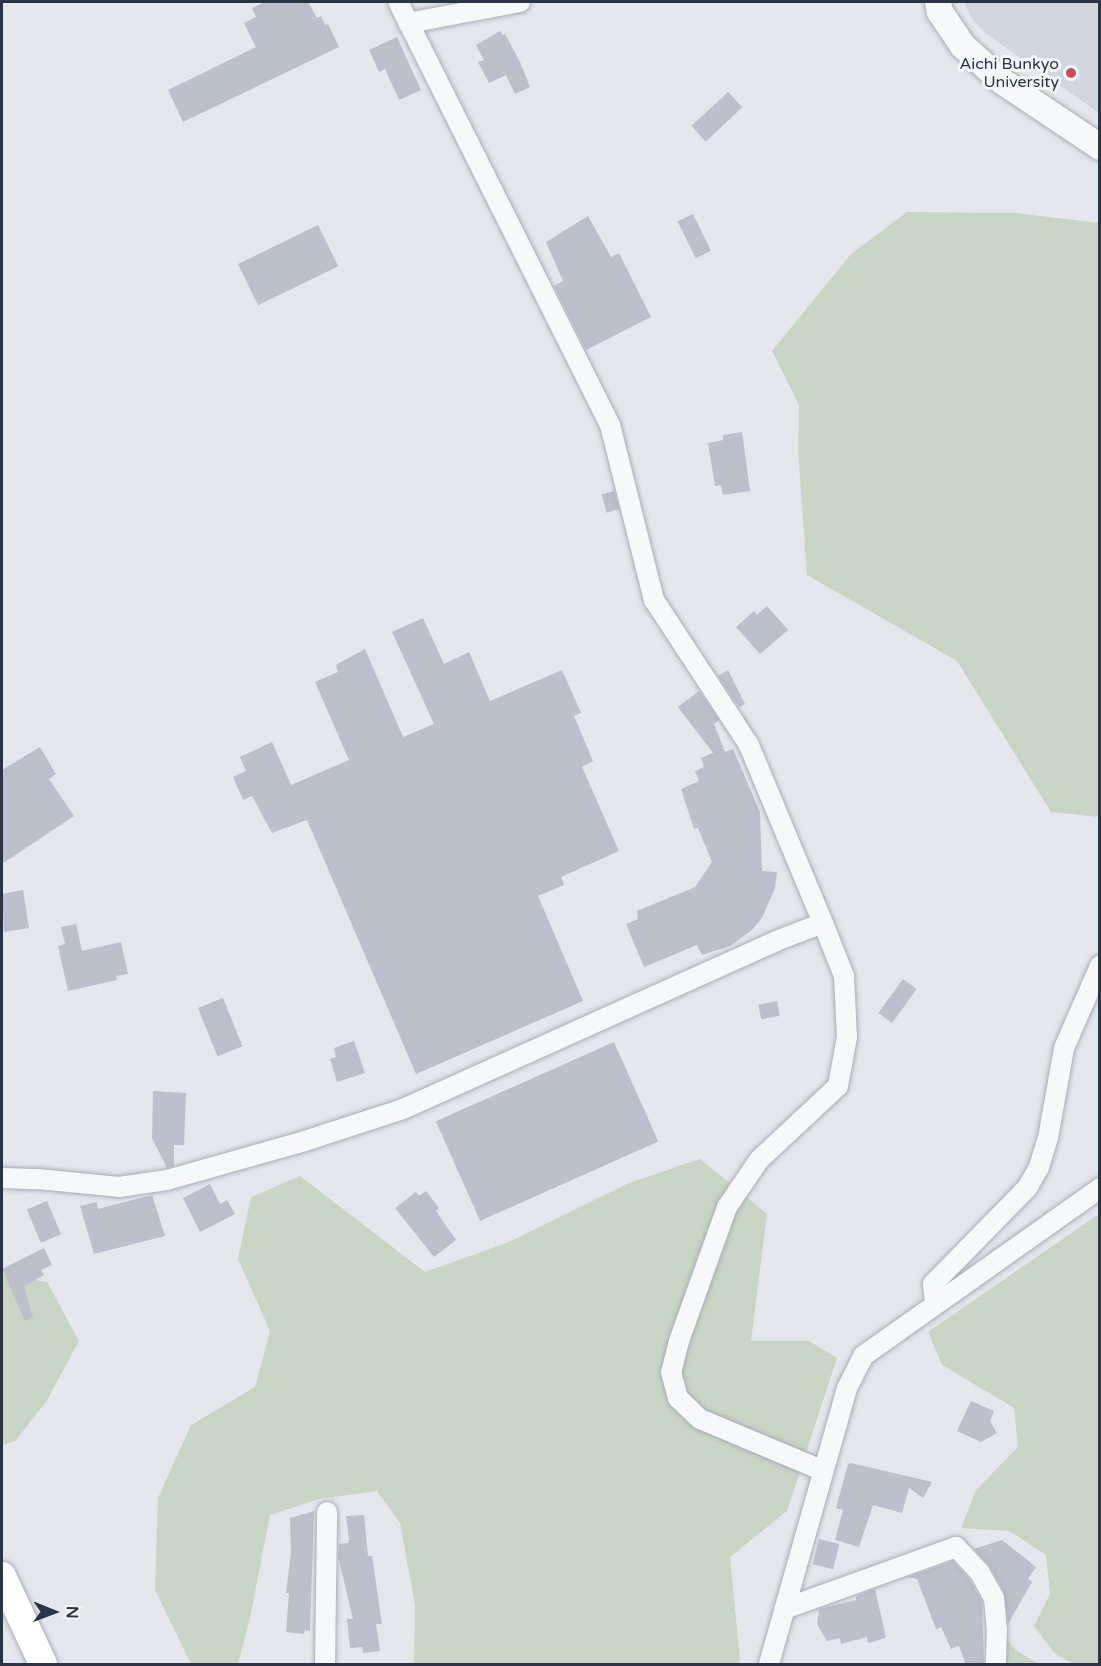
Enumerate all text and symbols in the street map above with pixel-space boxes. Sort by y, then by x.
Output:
place label: Aichi Bunkyo University [959,54,1059,92]
marker: Aichi Bunkyo University [1064,66,1078,80]
north arrow [24,1582,84,1642]
text: N [62,1606,82,1619]

